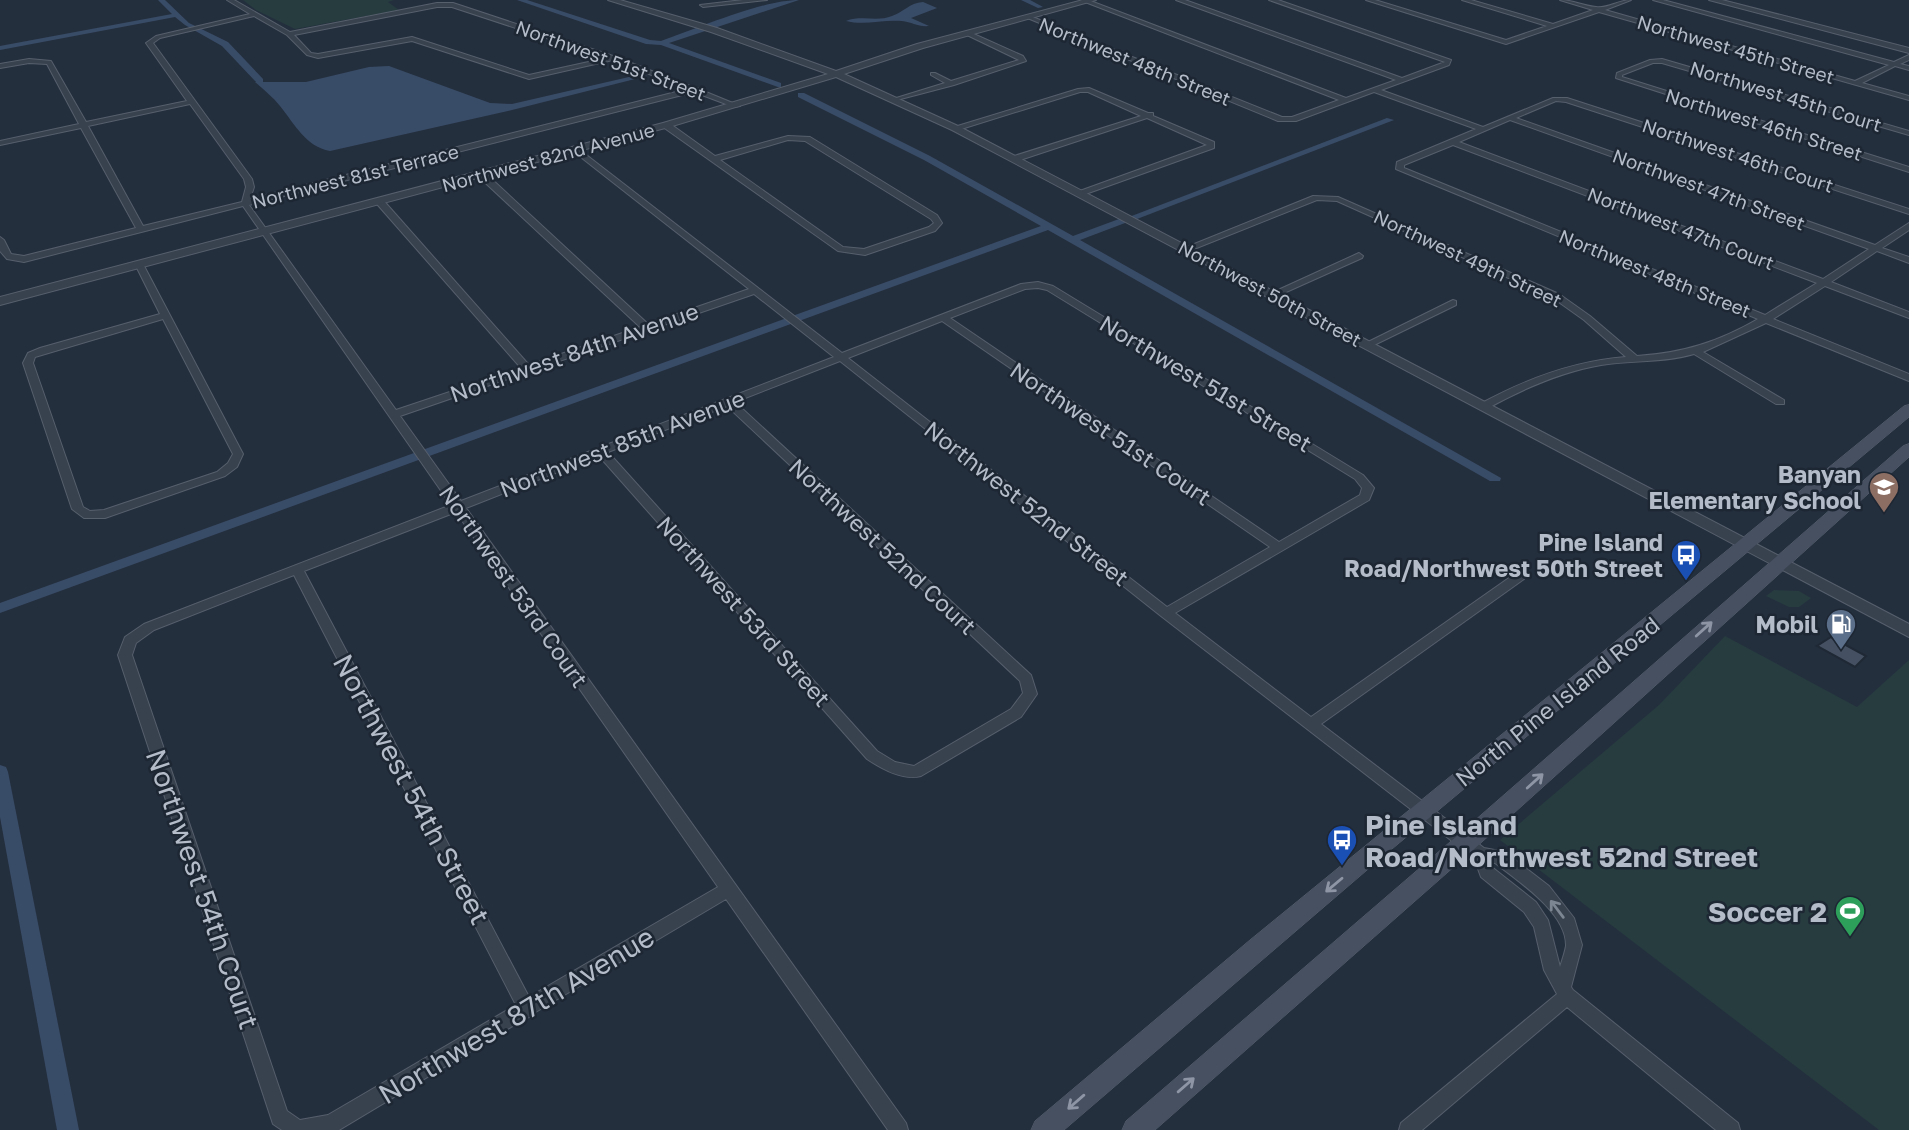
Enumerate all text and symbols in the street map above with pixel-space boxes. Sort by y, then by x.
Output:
street label: Northwest 45th Street [1635,10,1837,88]
street label: Northwest 48th Street [1036,12,1234,110]
street label: Northwest 51st Street [513,15,709,105]
street label: Northwest 45th Court [1687,56,1885,136]
street label: Northwest 46th Street [1663,83,1865,165]
street label: Northwest 46th Court [1639,113,1837,197]
street label: Northwest 82nd Avenue [439,118,657,196]
street label: Northwest 81st Terrace [249,139,461,213]
street label: Northwest 47th Street [1610,143,1808,235]
street label: Northwest 47th Court [1584,182,1778,274]
street label: Northwest 49th Street [1370,204,1566,312]
street label: Northwest 48th Street [1556,224,1754,322]
street label: Northwest 50th Street [1174,235,1366,351]
street label: Northwest 84th Avenue [446,296,702,408]
street label: Northwest 51st Street [1095,309,1317,457]
street label: Northwest 51st Court [1005,355,1217,511]
street label: Northwest 85th Avenue [495,383,749,503]
street label: Northwest 52nd Street [919,415,1135,591]
street label: Northwest 52nd Court [784,452,982,640]
place label: Banyan Elementary School [1648,460,1861,514]
school or university icon: Banyan Elementary School [1867,470,1901,514]
street label: Northwest 53rd Court [434,480,594,692]
street label: Northwest 53rd Street [651,510,837,712]
place label: Pine Island Road/Northwest 50th Street [1344,528,1663,582]
bus stop icon: Pine Island Road/Northwest 50th Street [1669,538,1703,582]
fuel station icon: Mobil [1824,607,1858,651]
street label: North Pine Island Road [1449,610,1665,792]
place label: Mobil [1756,610,1818,638]
one-way arrow [1695,621,1713,637]
street label: Northwest 54th Street [327,648,497,930]
street label: Northwest 54th Court [140,745,266,1033]
one-way arrow [1525,773,1543,789]
place label: Pine Island Road/Northwest 52nd Street [1365,808,1758,873]
bus stop icon: Pine Island Road/Northwest 52nd Street [1325,823,1359,867]
one-way arrow [1325,878,1343,893]
sports icon: Soccer 2 [1833,894,1867,938]
place label: Soccer 2 [1708,895,1827,928]
one-way arrow [1549,901,1564,919]
street label: Northwest 87th Avenue [372,920,660,1110]
one-way arrow [1177,1077,1195,1093]
one-way arrow [1067,1094,1085,1110]

